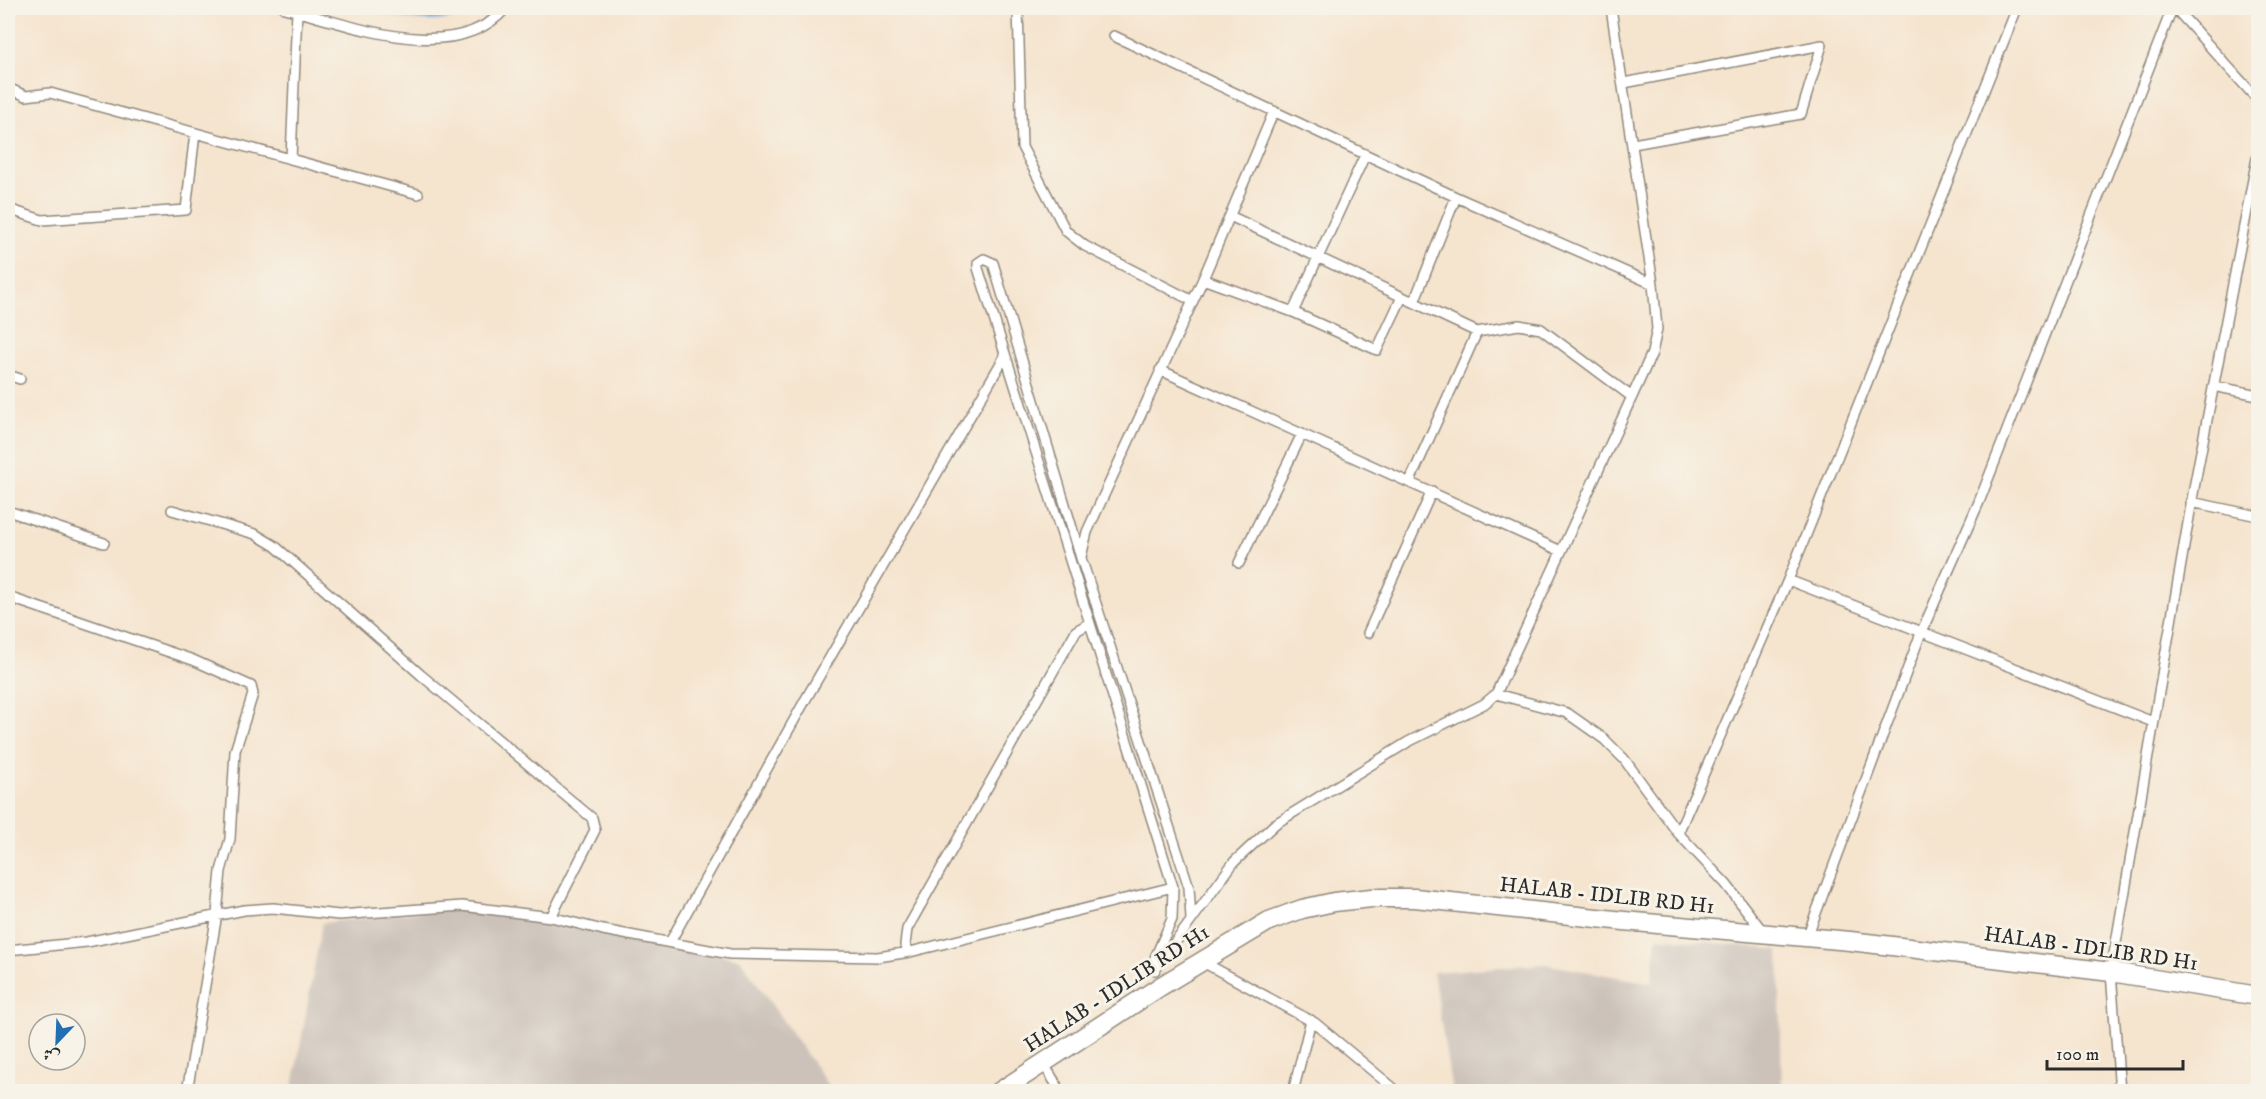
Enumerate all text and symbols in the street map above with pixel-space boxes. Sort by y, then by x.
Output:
street label: HALAB - IDLIB RD H1 [1498,872,1716,920]
street label: HALAB - IDLIB RD H1 [1019,919,1215,1059]
street label: HALAB - IDLIB RD H1 [1982,921,2200,977]
north arrow [27,1012,87,1072]
scale bar [2047,1033,2184,1071]
text: ش [40,1043,63,1067]
text: 100 m [2056,1044,2099,1066]

